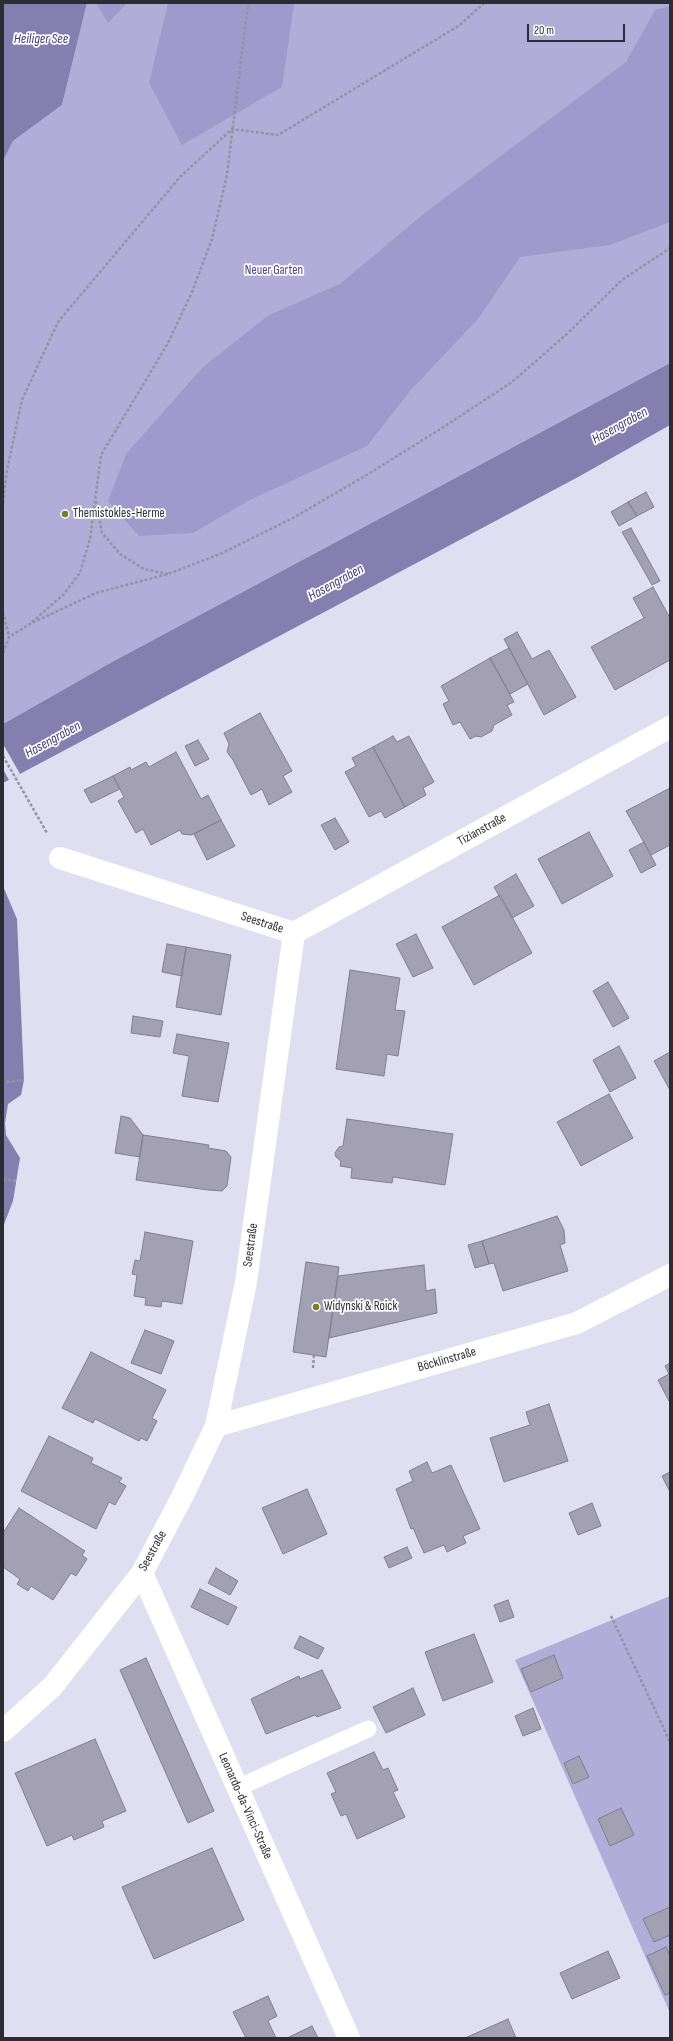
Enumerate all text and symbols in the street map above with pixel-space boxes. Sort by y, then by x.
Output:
scale bar [529,16,627,42]
text: 20 m [534,23,554,38]
water label: Heiliger See [14,31,68,47]
park label: Neuer Garten [245,263,303,279]
water label: Hasengraben [589,404,651,448]
place label: Themistokles-Herme [73,506,165,522]
marker: Themistokles-Herme [60,509,70,519]
water label: Hasengraben [305,561,367,605]
water label: Hasengraben [22,718,84,762]
street label: Tizianstraße [455,810,509,850]
street label: Seestraße [239,909,285,937]
street label: Seestraße [240,1222,262,1268]
place label: Widynski & Roick [324,1299,397,1315]
marker: Widynski & Roick [311,1302,321,1312]
street label: Böcklinstraße [416,1344,478,1376]
street label: Seestraße [136,1528,170,1574]
street label: Leonardo-da-Vinci-Straße [215,1750,275,1862]

